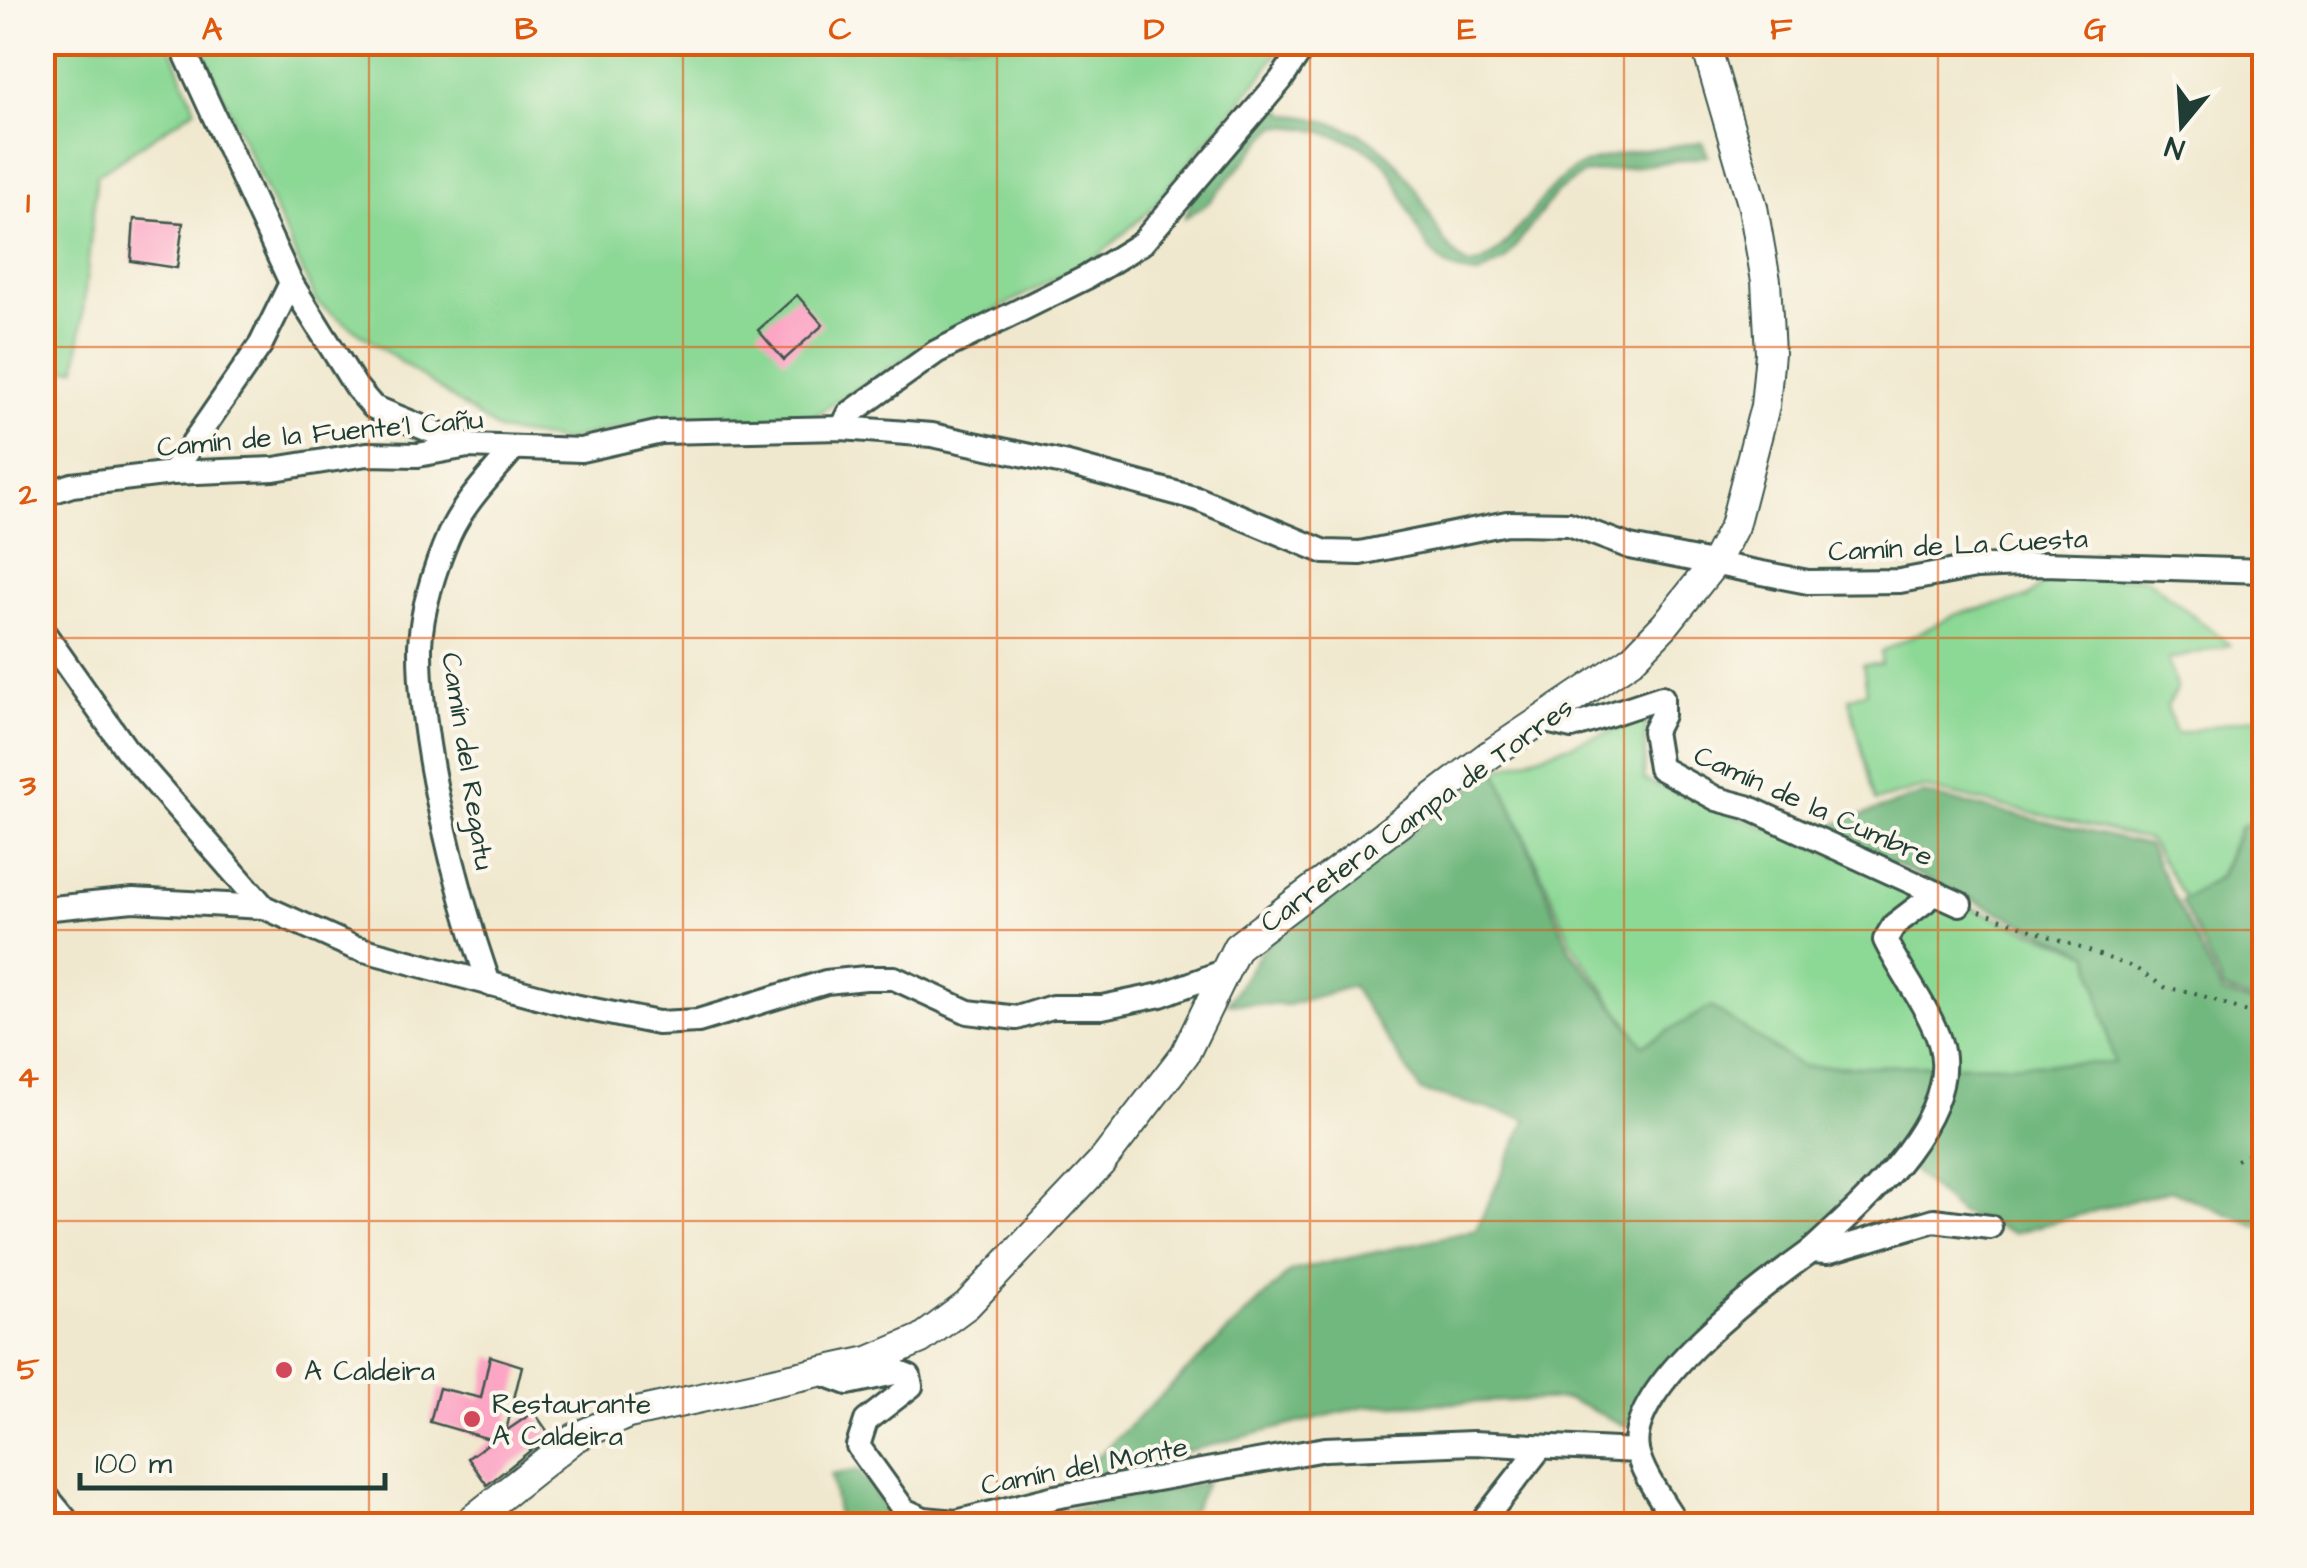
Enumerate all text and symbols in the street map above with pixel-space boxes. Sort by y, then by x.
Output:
text: A [202,7,223,52]
text: B [515,7,538,52]
text: C [829,7,852,52]
text: D [1144,7,1165,52]
text: E [1458,7,1477,52]
text: F [1770,7,1793,52]
text: G [2084,7,2107,52]
north arrow [2132,75,2232,175]
text: N [2160,126,2189,169]
text: 1 [26,180,30,225]
street label: Camín de la Fuente'l Cañu [155,400,485,467]
text: 2 [18,472,38,517]
street label: Camín de La Cuesta [1827,519,2089,572]
street label: Camín del Regatu [430,650,504,873]
street label: Carretera Campa de Torres [1252,688,1581,942]
street label: Camín de la Cumbre [1688,736,1939,877]
text: 3 [19,763,37,808]
text: 4 [17,1055,39,1100]
text: 5 [17,1347,40,1392]
place label: A Caldeira [304,1352,435,1391]
marker: A Caldeira [273,1359,295,1381]
place label: Restaurante A Caldeira [492,1385,651,1456]
marker: Restaurante A Caldeira [461,1408,483,1430]
street label: Camín del Monte [978,1427,1191,1506]
scale bar [80,1428,385,1490]
text: 100 m [95,1443,173,1485]

